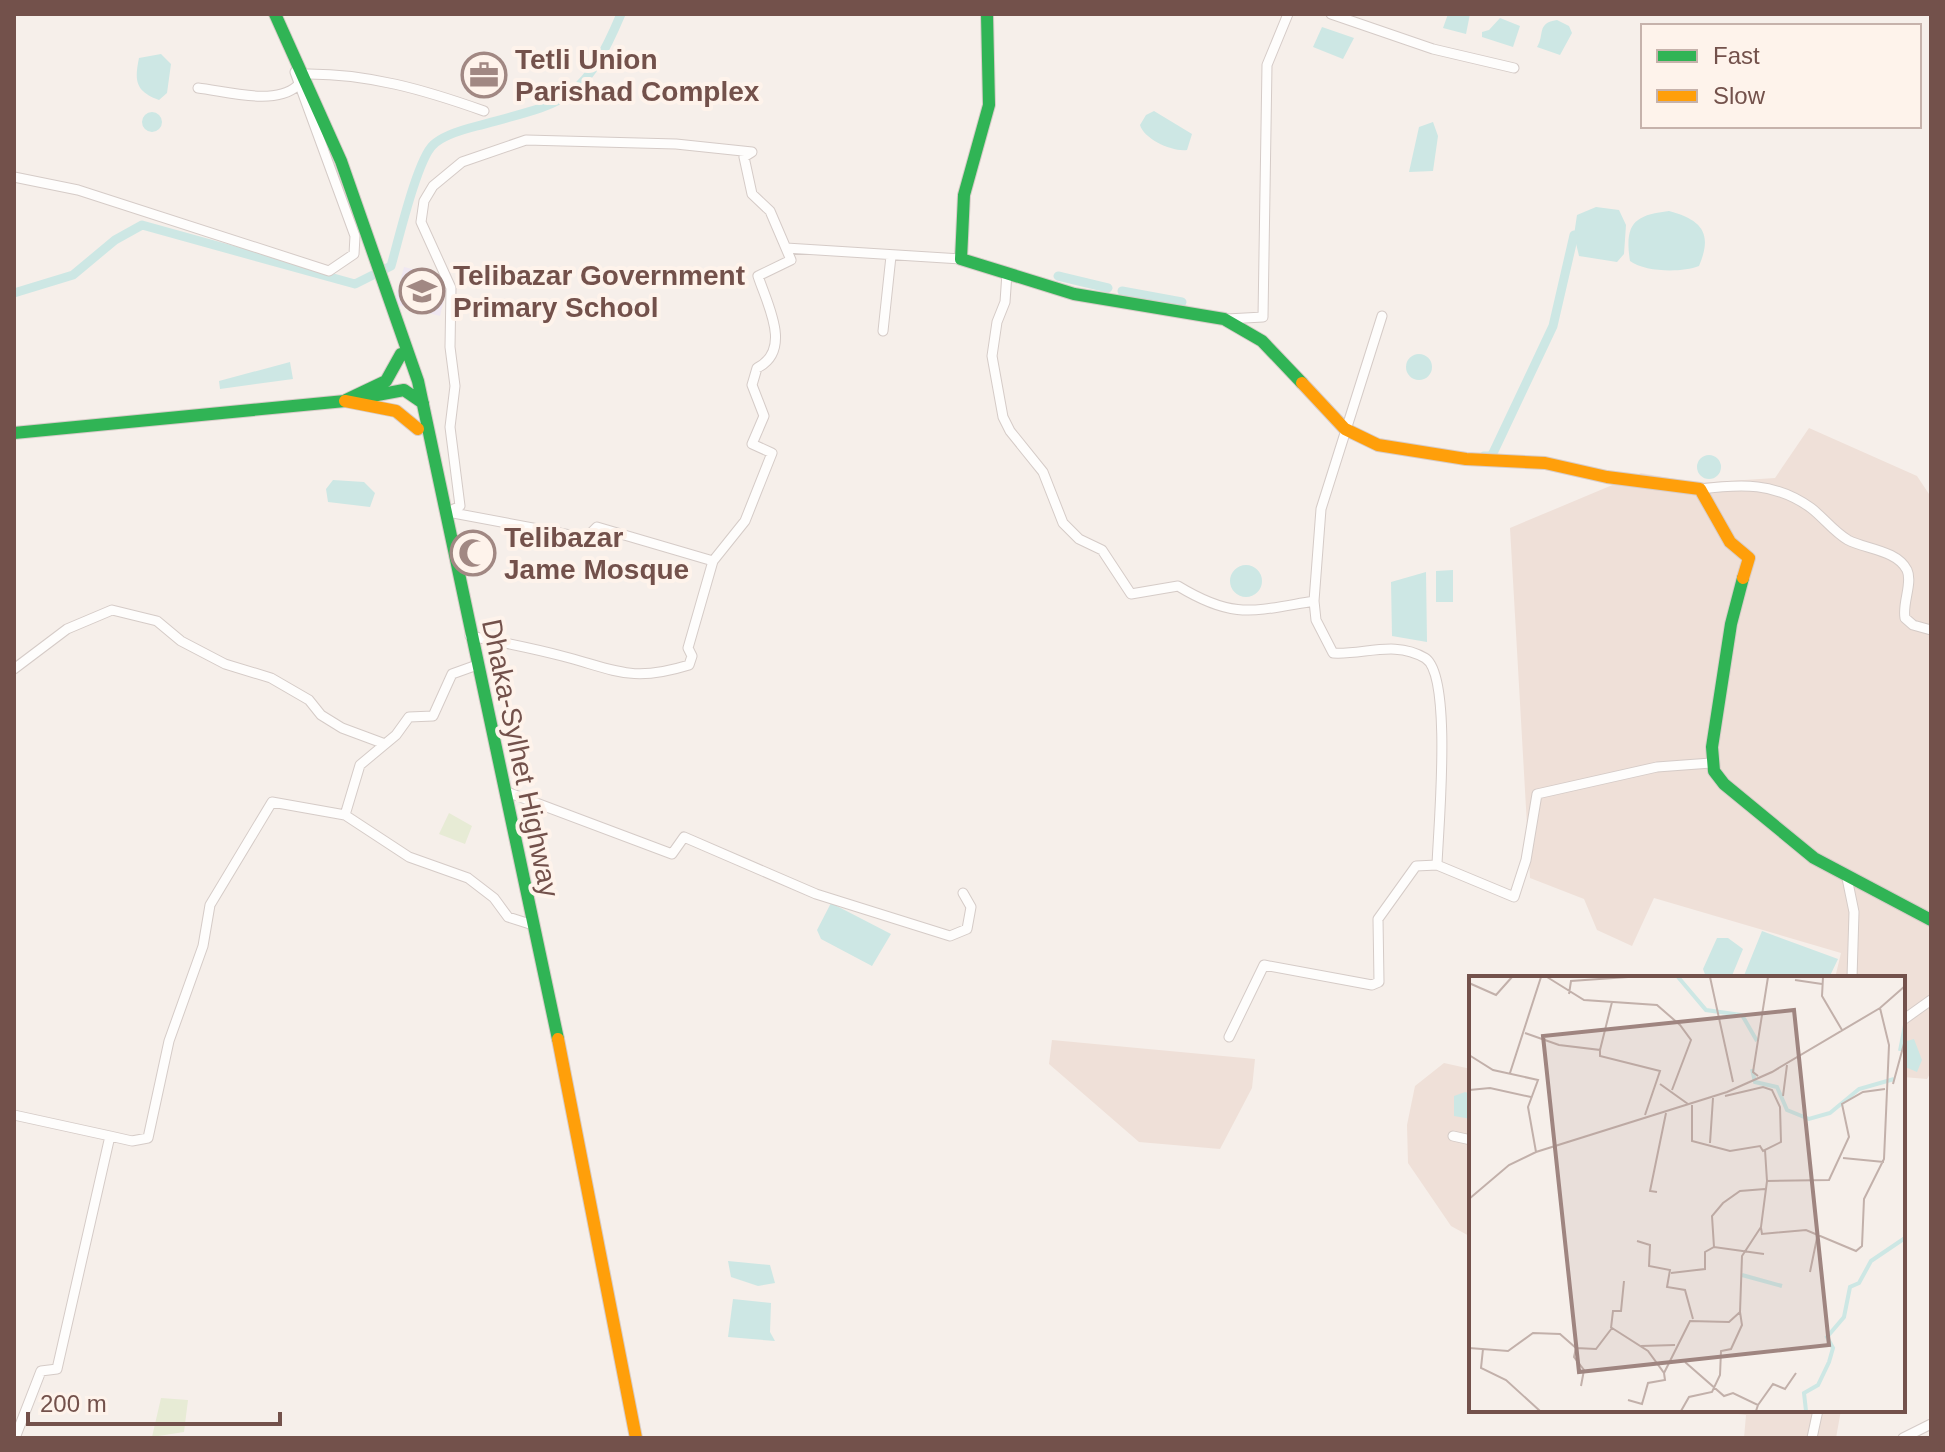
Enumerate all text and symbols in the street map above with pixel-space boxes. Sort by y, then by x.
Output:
legend [1641,24,1921,128]
text: Fast [1713,42,1760,69]
place label: Tetli Union Parishad Complex [515,44,760,107]
office icon: Tetli Union Parishad Complex [460,51,508,99]
text: Slow [1713,82,1766,109]
place label: Telibazar Government Primary School [453,260,745,323]
school or university icon: Telibazar Government Primary School [398,267,446,315]
place label: Telibazar Jame Mosque [504,522,689,585]
mosque icon: Telibazar Jame Mosque [449,529,497,577]
street label: Dhaka-Sylhet Highway [476,616,565,900]
inset map [1469,976,1905,1412]
scale bar [28,1376,280,1426]
text: 200 m [40,1390,107,1417]

